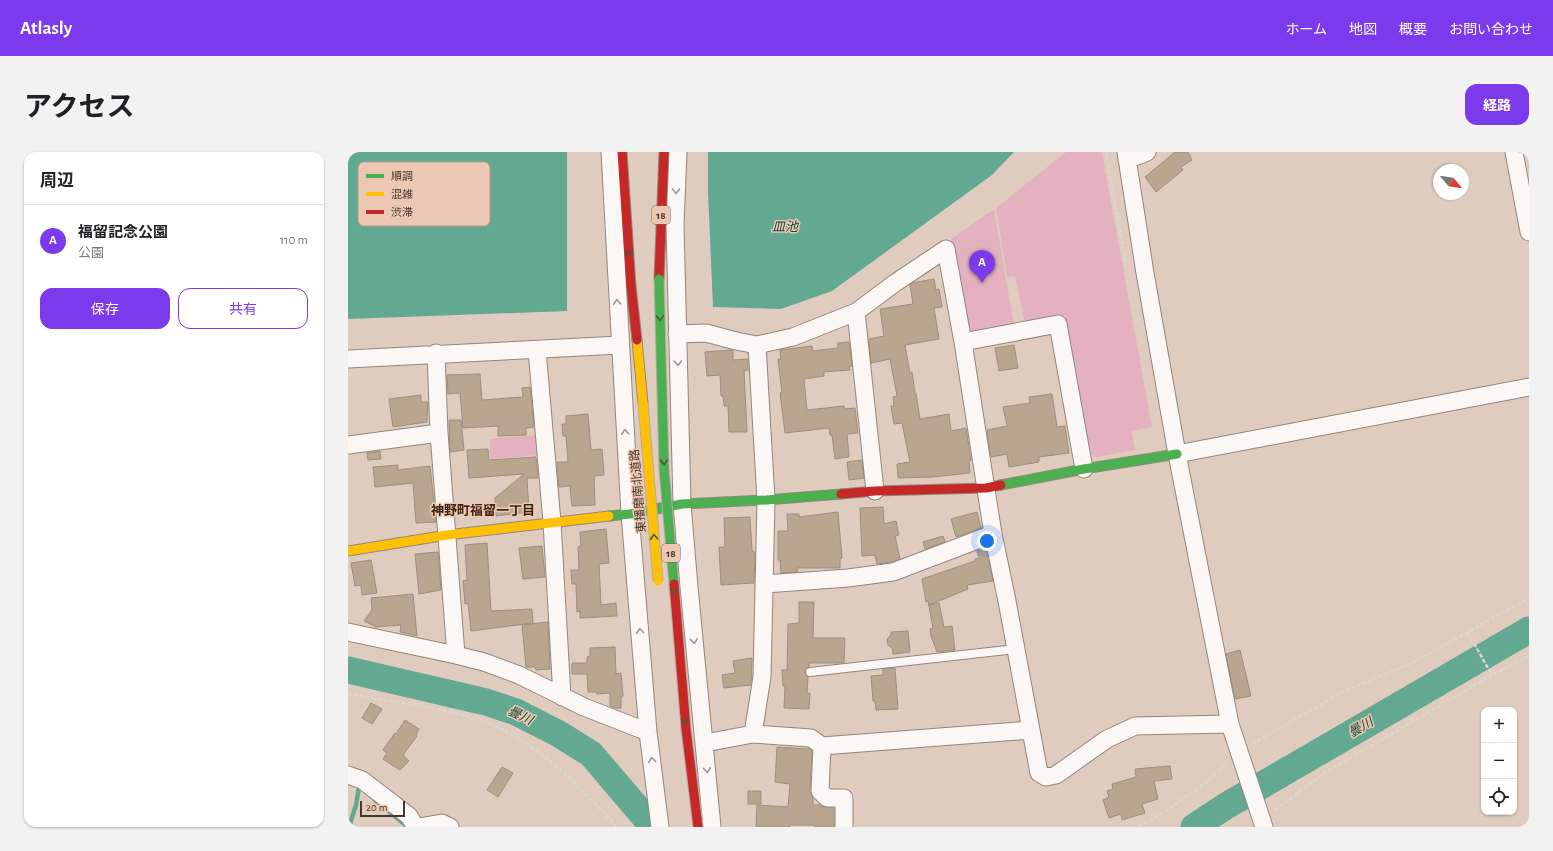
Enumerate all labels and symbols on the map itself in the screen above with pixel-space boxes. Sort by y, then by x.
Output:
legend [358,162,490,226]
north arrow [1433,164,1469,200]
text: 順調 [391,171,413,182]
text: 混雑 [391,188,413,200]
one-way arrow [672,188,680,194]
road number: 18 [652,206,670,224]
text: 渋滞 [391,207,413,218]
water label: 皿池 [772,220,800,234]
one-way arrow [624,250,633,256]
pin: A [969,250,995,283]
one-way arrow [613,299,622,305]
one-way arrow [656,315,664,321]
one-way arrow [674,360,682,366]
one-way arrow [620,429,629,435]
street label: 東播磨南北道路 [627,449,648,533]
one-way arrow [660,459,668,465]
district label: 神野町福留一丁目 [431,503,535,518]
your location [977,531,997,551]
one-way arrow [650,534,659,540]
road number: 18 [662,544,680,562]
one-way arrow [670,588,679,594]
one-way arrow [635,628,644,634]
one-way arrow [690,638,699,644]
water label: 曇川 [505,704,537,728]
water label: 曇川 [1346,714,1377,740]
one-way arrow [681,718,690,724]
one-way arrow [648,757,657,763]
one-way arrow [703,767,712,773]
scale bar [360,799,405,818]

